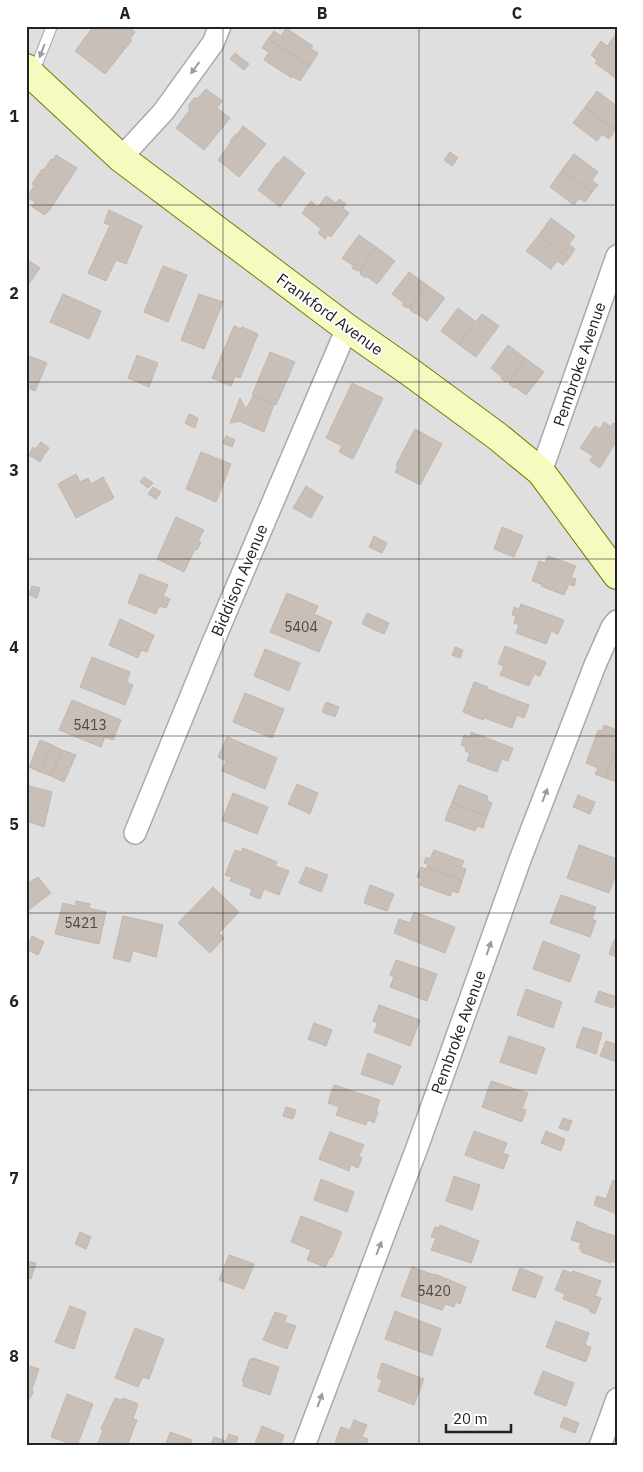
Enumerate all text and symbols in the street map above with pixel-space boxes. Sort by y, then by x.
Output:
text: A [120,3,131,23]
text: B [317,3,328,23]
text: C [512,3,522,23]
one-way arrow [38,44,46,59]
one-way arrow [190,61,200,75]
text: 1 [9,106,19,126]
street label: Frankford Avenue [273,269,387,359]
text: 2 [9,283,19,303]
street label: Pembroke Avenue [548,299,610,429]
text: 3 [9,460,19,480]
street label: Biddison Avenue [206,521,272,639]
house number: 5404 [284,618,318,636]
text: 4 [9,637,19,657]
house number: 5413 [73,716,107,734]
one-way arrow [541,788,549,802]
text: 5 [9,814,19,834]
house number: 5421 [64,914,98,932]
one-way arrow [485,940,493,955]
street label: Pembroke Avenue [426,967,490,1097]
text: 6 [9,991,19,1011]
text: 7 [9,1168,19,1188]
one-way arrow [375,1240,383,1255]
house number: 5420 [417,1282,451,1300]
text: 8 [9,1346,19,1366]
one-way arrow [316,1392,324,1407]
scale bar [446,1402,510,1434]
text: 20 m [453,1409,488,1428]

